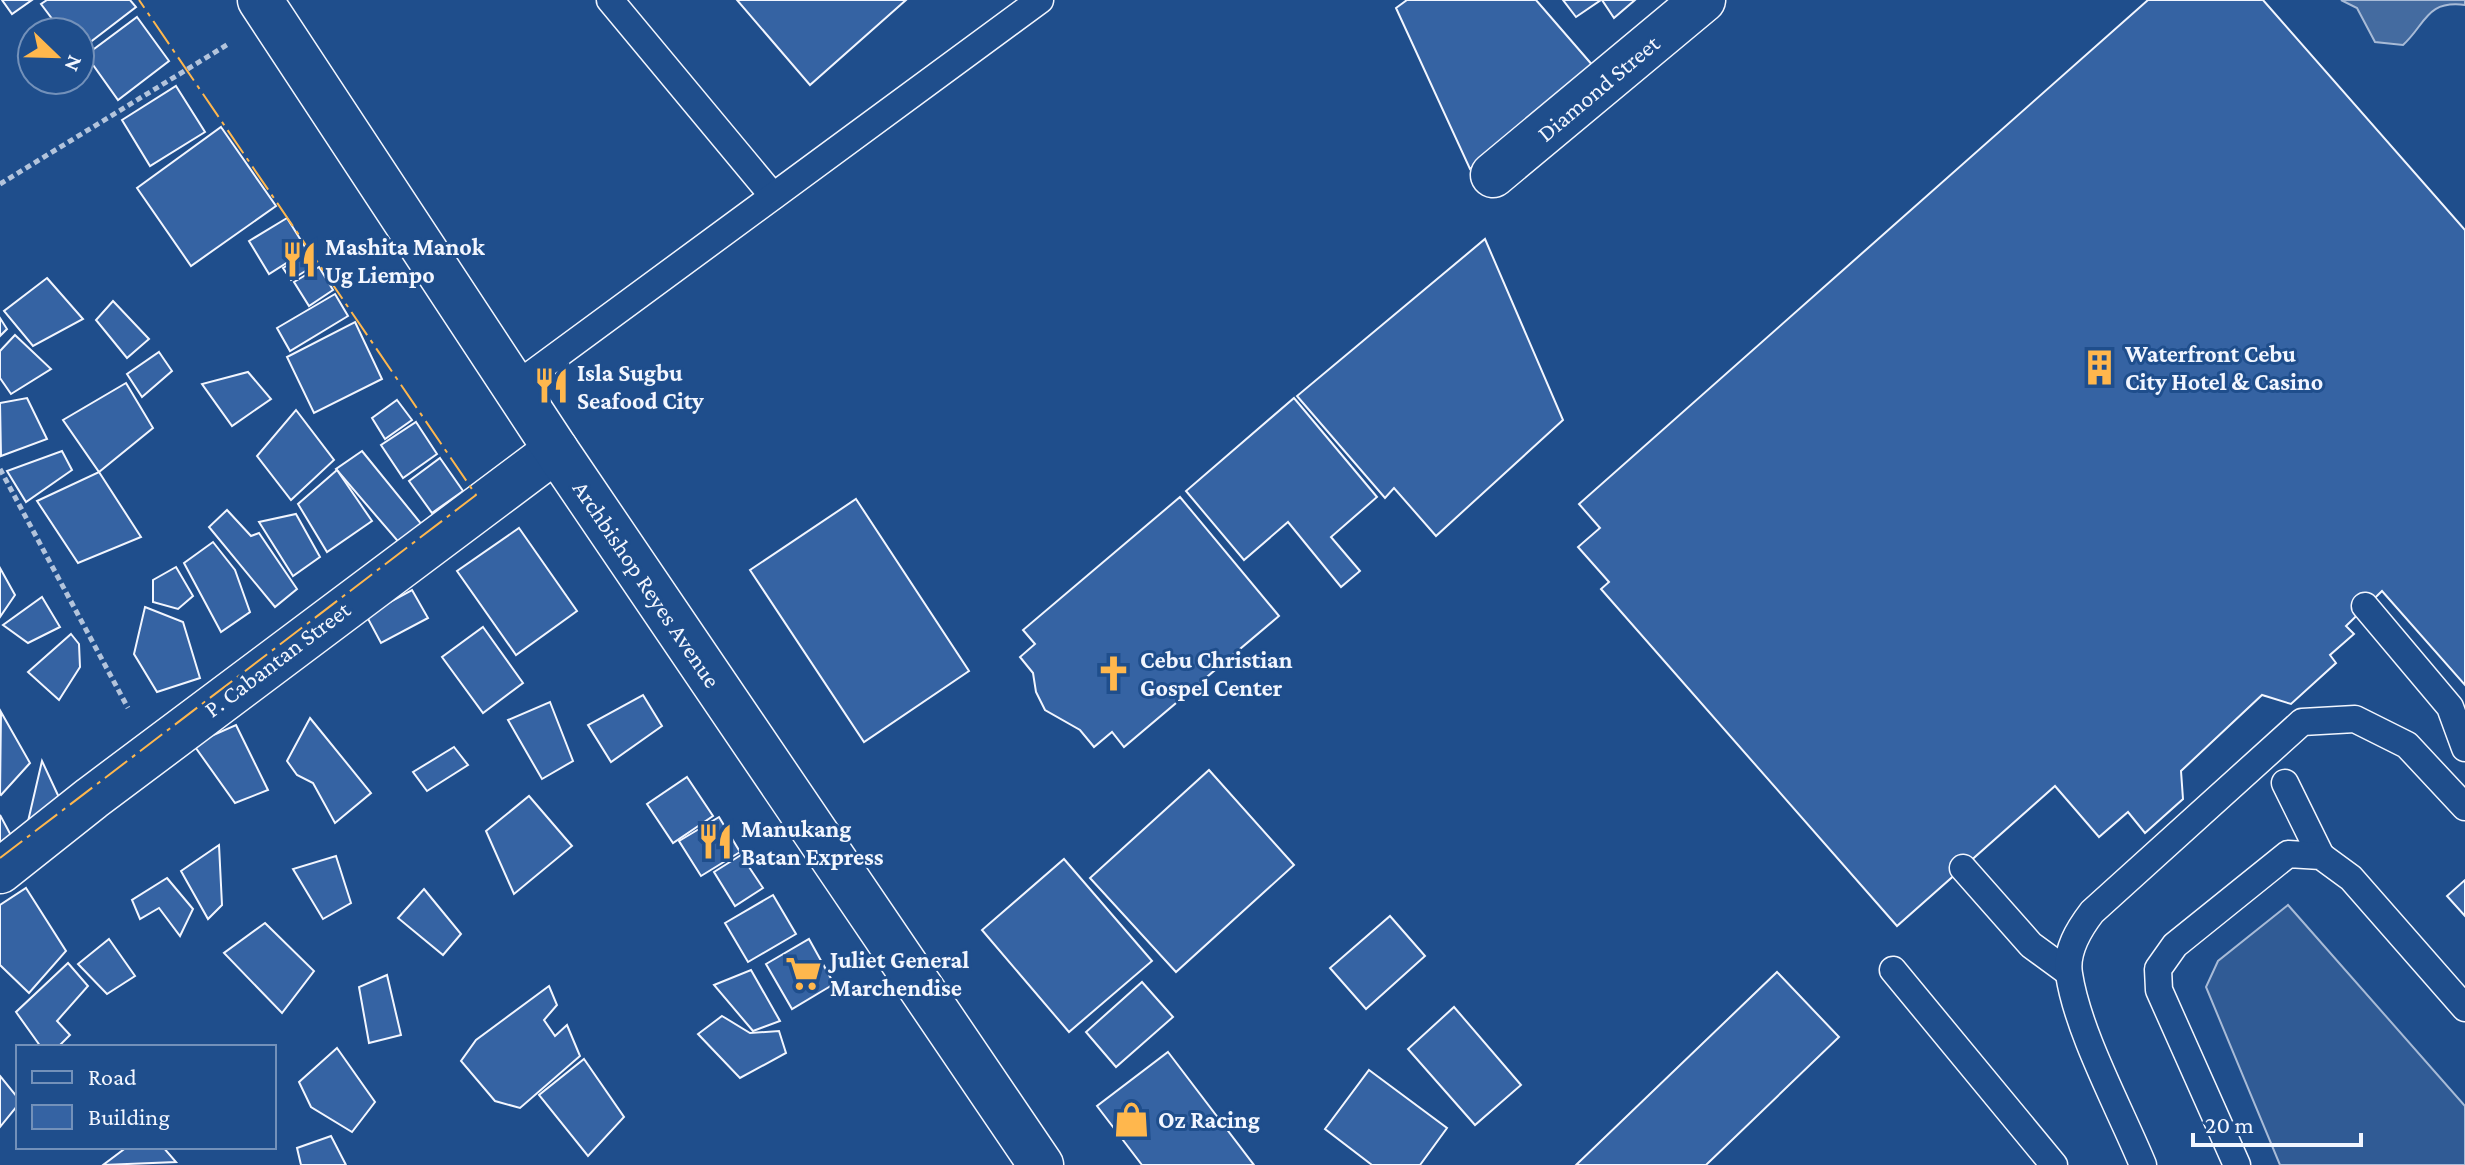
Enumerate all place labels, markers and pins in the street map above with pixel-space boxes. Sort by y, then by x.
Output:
place label: Mashita Manok Ug Liempo [325,233,486,288]
restaurant icon: Mashita Manok Ug Liempo [280,241,318,279]
place label: Waterfront Cebu City Hotel & Casino [2124,340,2323,395]
building icon: Waterfront Cebu City Hotel & Casino [2080,348,2118,386]
place label: Isla Sugbu Seafood City [577,359,704,414]
restaurant icon: Isla Sugbu Seafood City [532,367,570,405]
place label: Cebu Christian Gospel Center [1140,646,1293,701]
church icon: Cebu Christian Gospel Center [1095,654,1133,692]
place label: Manukang Batan Express [741,815,884,870]
restaurant icon: Manukang Batan Express [696,823,734,861]
place label: Juliet General Marchendise [827,946,969,1001]
supermarket icon: Juliet General Marchendise [785,954,823,992]
shop icon: Oz Racing [1113,1100,1151,1138]
place label: Oz Racing [1158,1106,1260,1133]

